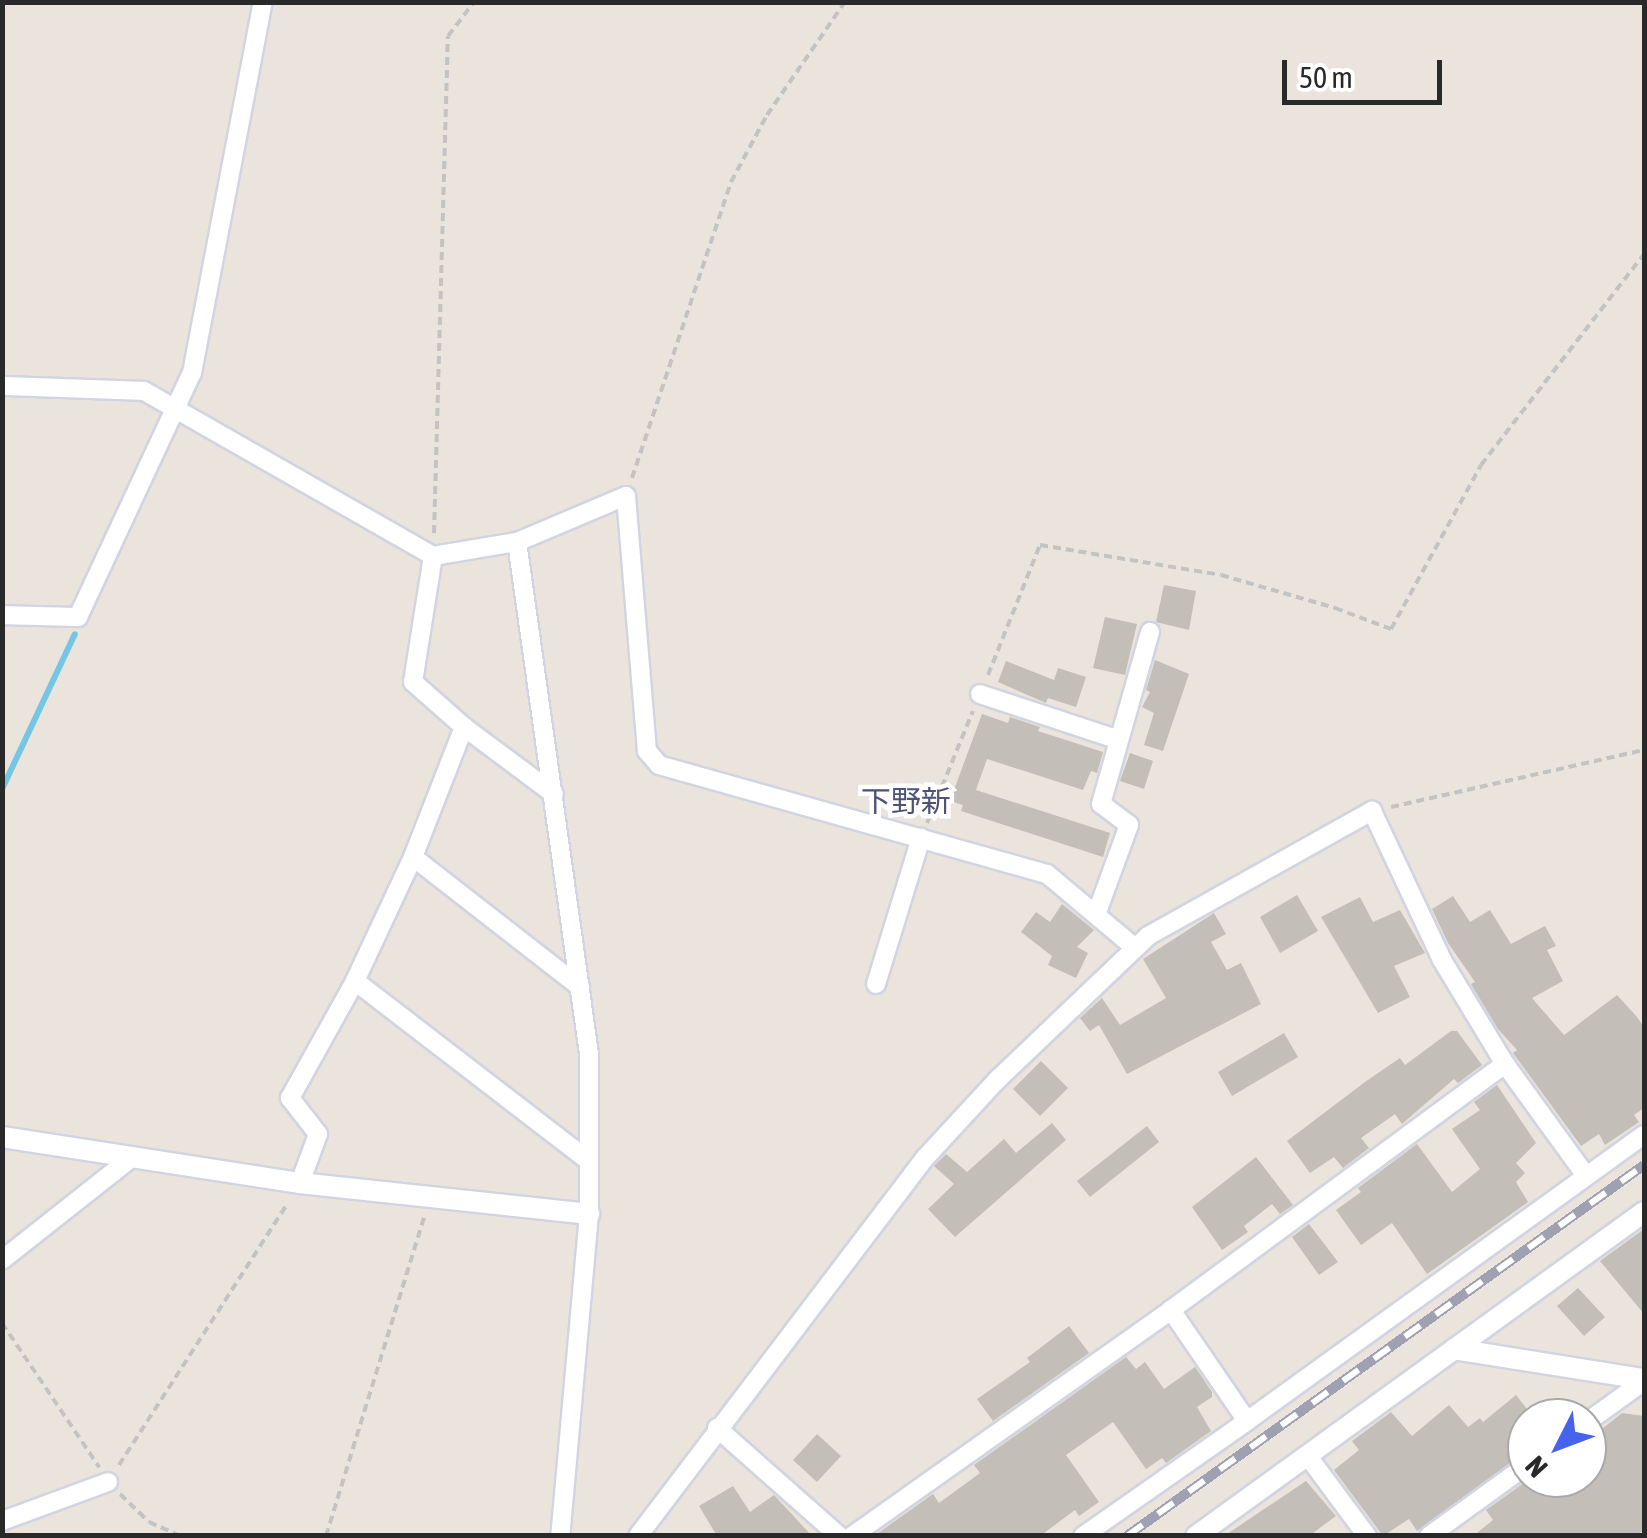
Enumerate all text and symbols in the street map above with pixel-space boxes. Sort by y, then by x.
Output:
scale bar [1287,40,1447,102]
text: 50 m [1299,60,1353,94]
district label: 下野新 [861,783,951,819]
north arrow [1507,1398,1607,1498]
text: N [1519,1450,1554,1484]

